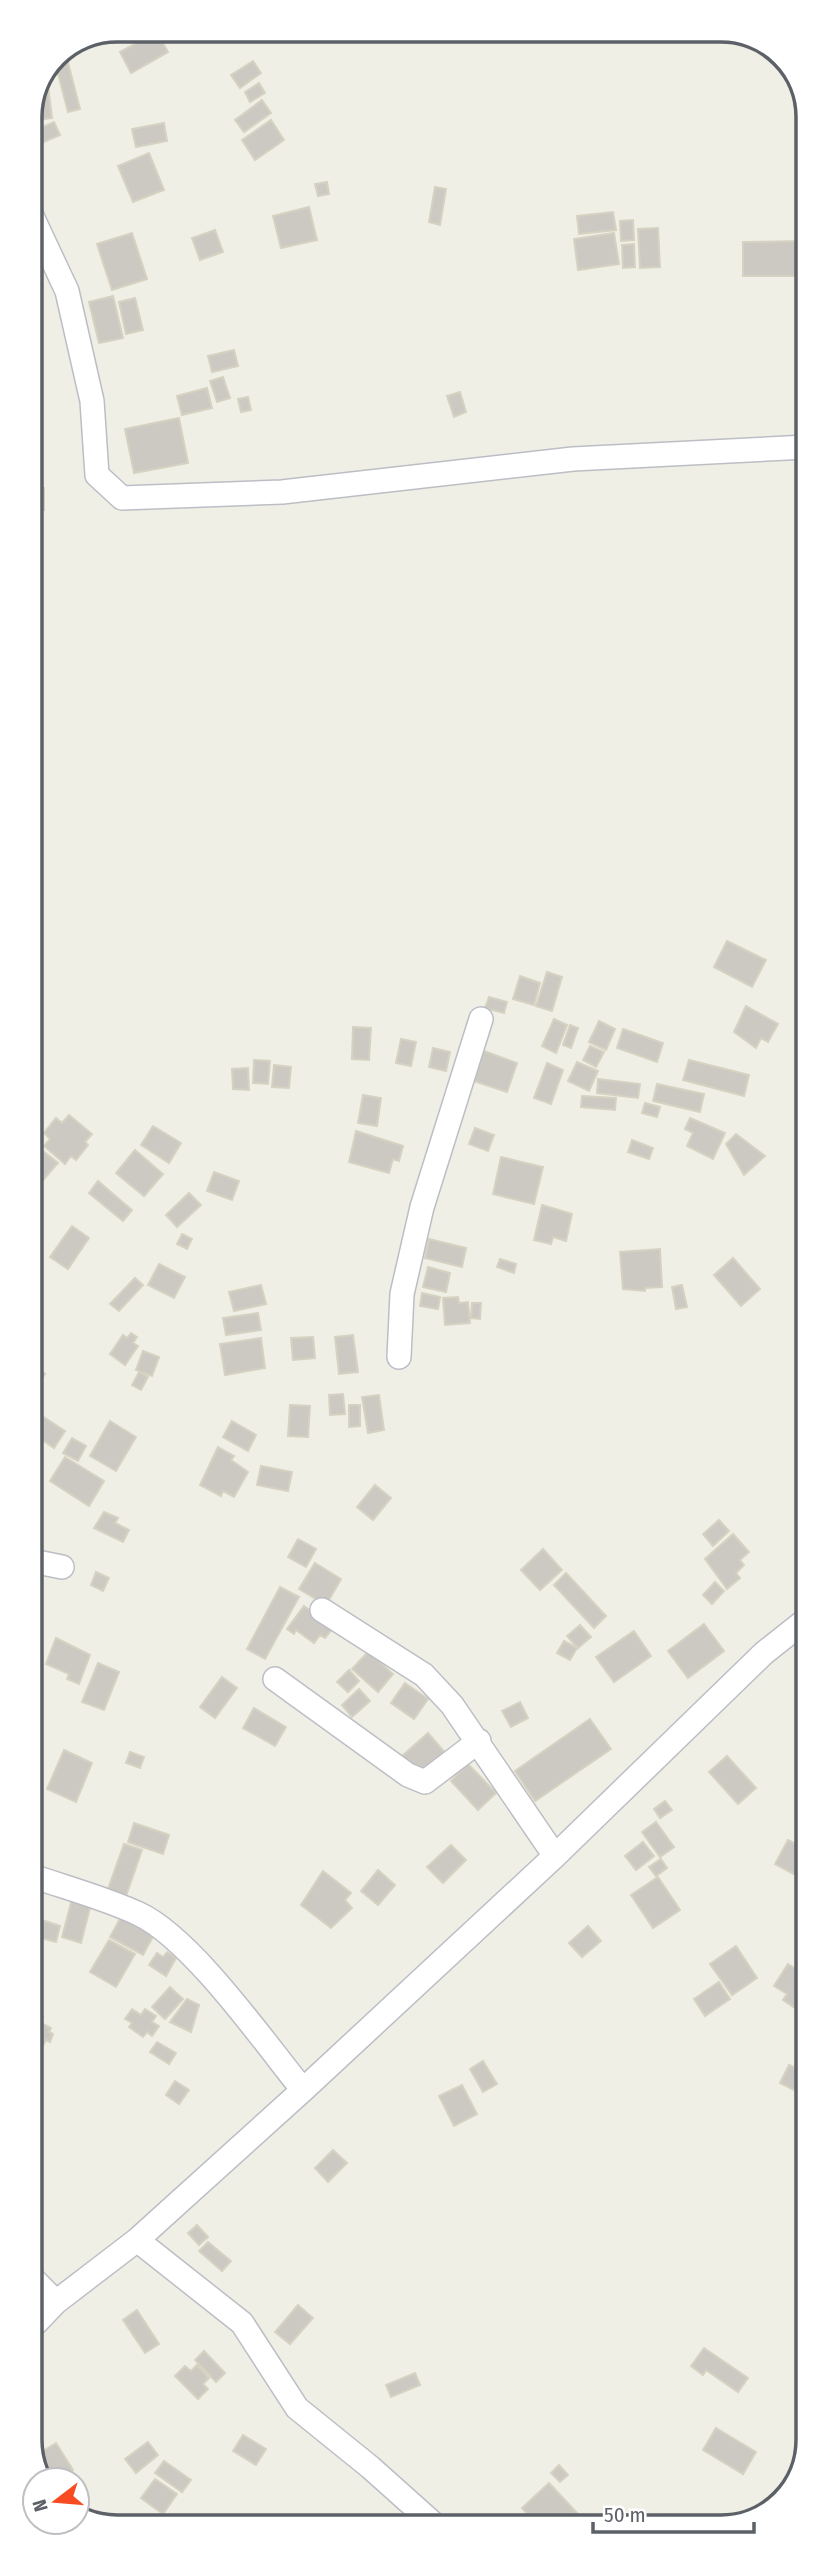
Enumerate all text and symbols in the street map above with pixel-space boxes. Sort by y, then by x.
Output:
north arrow [21,2466,91,2536]
scale bar [593,2490,754,2534]
text: N [28,2497,53,2514]
text: 50 m [604,2502,646,2528]

